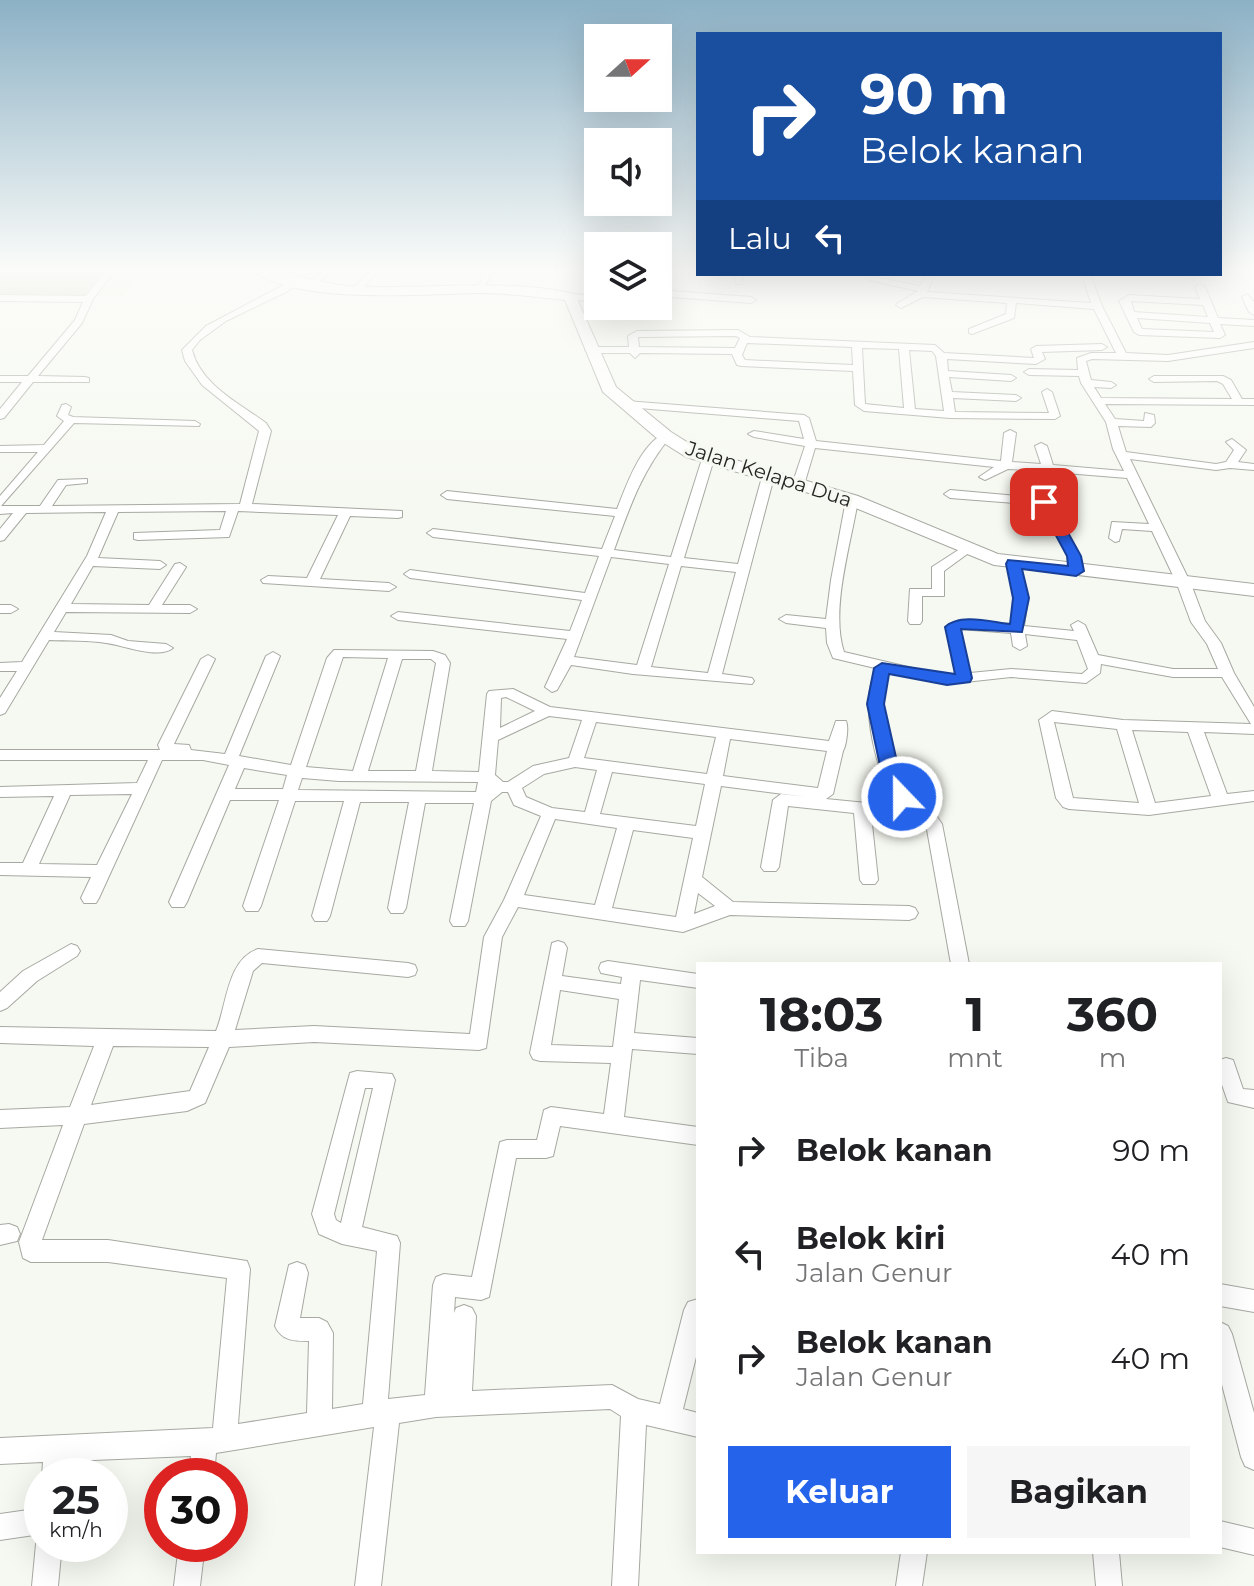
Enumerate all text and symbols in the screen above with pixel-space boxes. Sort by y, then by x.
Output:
north arrow [584,24,672,112]
map controls [584,24,672,320]
text: 90 m [860,60,1008,128]
icon: right [728,64,832,168]
button: sound [584,128,672,216]
text: Belok kanan [860,128,1084,172]
icon: left [808,216,852,260]
text: Lalu [728,220,792,257]
button: layers [584,232,672,320]
street label: Jalan Kelapa Dua [682,436,855,512]
pin [1010,468,1078,536]
icon: arrive [1022,480,1066,524]
position arrow [860,755,944,839]
text: 18:03 [760,985,883,1043]
text: 1 [966,985,984,1043]
text: 360 [1067,985,1158,1043]
text: Tiba [794,1042,849,1074]
text: mnt [947,1042,1003,1074]
text: m [1099,1042,1126,1074]
icon: right [728,1128,772,1172]
text: Belok kanan [796,1132,993,1169]
text: 90 m [1112,1132,1190,1169]
text: Belok kiri [796,1220,945,1257]
icon: left [728,1232,772,1276]
text: 40 m [1111,1236,1190,1273]
text: Jalan Genur [796,1257,952,1289]
text: Belok kanan [796,1324,993,1361]
icon: right [728,1336,772,1380]
text: 40 m [1111,1340,1190,1377]
text: Jalan Genur [796,1361,952,1393]
button: Keluar [728,1446,951,1538]
button: Bagikan [967,1446,1190,1538]
speed limit sign: 30 [144,1458,248,1562]
text: 25 [52,1475,100,1524]
text: km/h [49,1518,103,1542]

